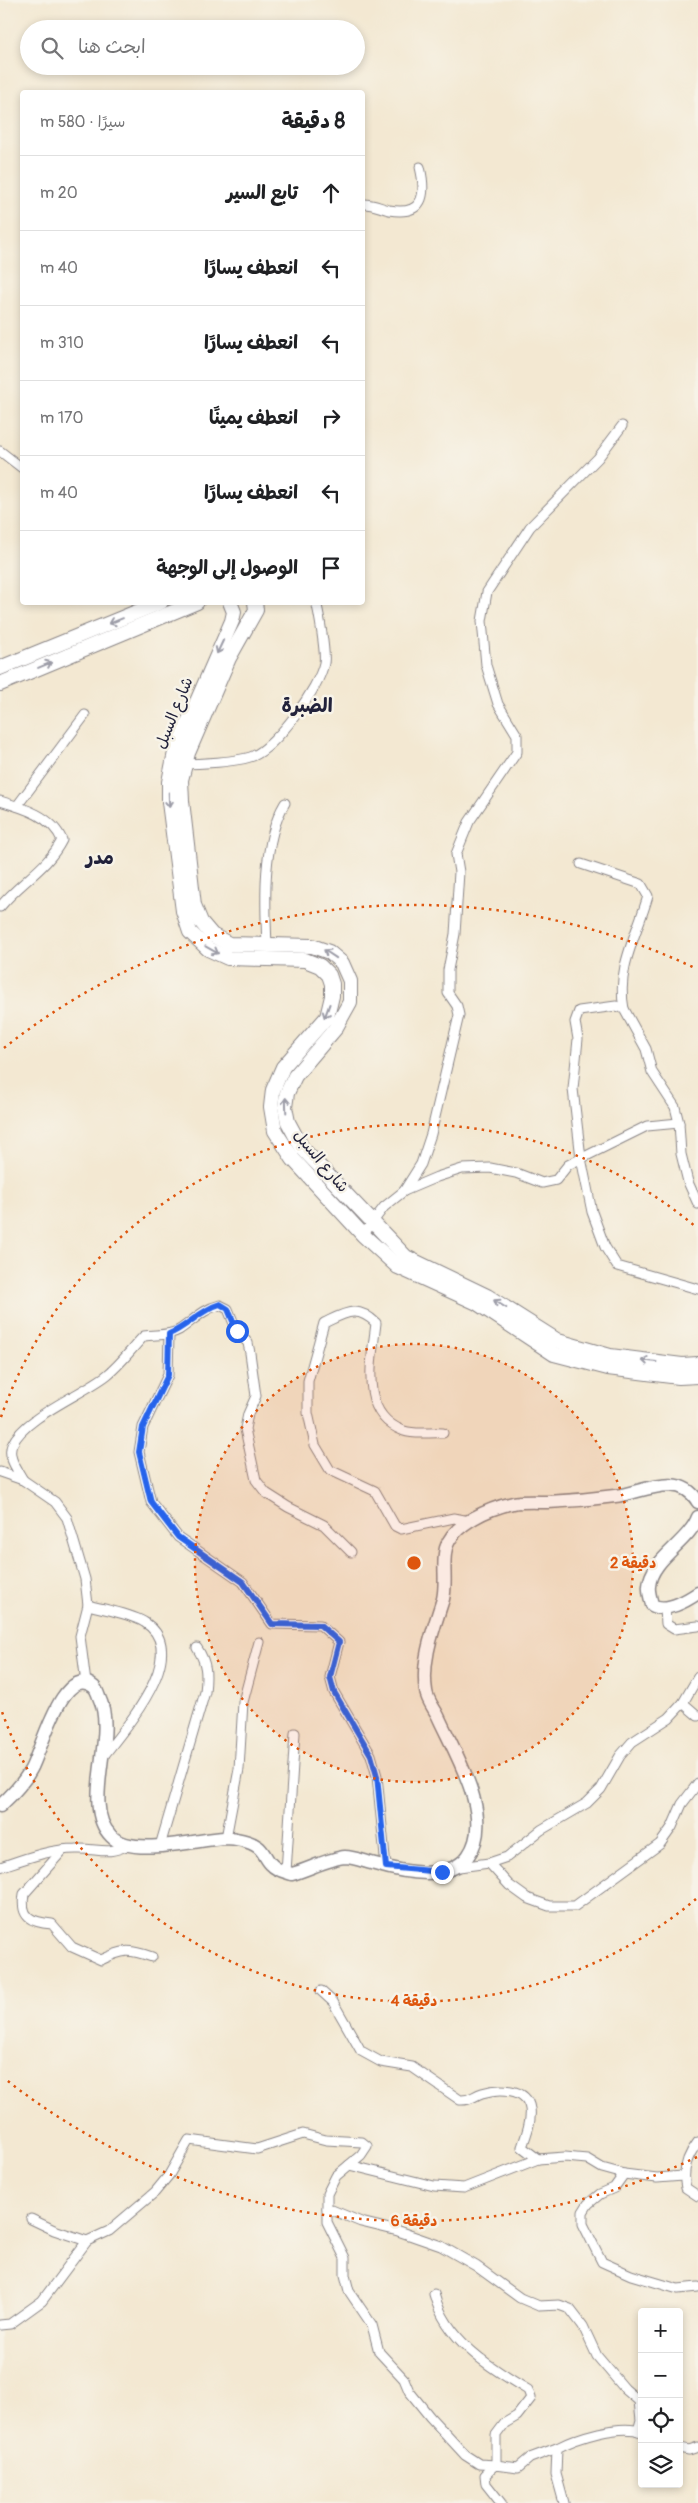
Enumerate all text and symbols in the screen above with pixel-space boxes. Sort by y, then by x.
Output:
search box [20,20,365,75]
icon: search [38,34,66,62]
text: ابحث هنا [78,35,146,59]
text: 8 دقيقة [281,108,345,135]
text: سيرًا · 580 m [40,112,125,132]
icon: ahead [317,179,345,207]
text: تابع السير [226,181,298,205]
text: 20 m [40,183,78,203]
icon: left [317,254,345,282]
text: انعطف يسارًا [204,256,298,280]
text: 40 m [40,258,78,278]
icon: left [317,329,345,357]
text: انعطف يسارًا [204,331,298,355]
text: 310 m [40,333,84,353]
icon: right [317,404,345,432]
text: انعطف يمينًا [209,406,298,430]
text: 170 m [40,408,83,428]
icon: left [317,479,345,507]
text: انعطف يسارًا [204,481,298,505]
text: 40 m [40,483,78,503]
icon: arrive [317,554,345,582]
text: الوصول إلى الوجهة [156,556,298,580]
one-way arrow [108,617,124,626]
one-way arrow [215,639,224,654]
one-way arrow [37,660,52,669]
street label: شارع السبل [151,674,198,752]
district label: الضبرة [281,694,333,718]
one-way arrow [165,792,174,808]
district label: مدر [84,846,114,870]
one-way arrow [204,945,219,955]
one-way arrow [323,949,337,960]
one-way arrow [322,1003,332,1019]
one-way arrow [282,1098,291,1114]
street label: شارع السبل [288,1126,353,1197]
one-way arrow [493,1299,507,1310]
route start [226,1320,249,1343]
one-way arrow [642,1356,658,1366]
centre of rings [405,1554,423,1572]
text: 2 دقيقة [610,1554,656,1573]
route end [431,1861,454,1884]
text: 4 دقيقة [391,1992,437,2011]
text: 6 دقيقة [391,2212,437,2231]
map controls [638,2308,683,2488]
button: + [638,2308,683,2353]
button: − [638,2353,683,2398]
button: locate [638,2398,683,2443]
button: layers [638,2443,683,2488]

